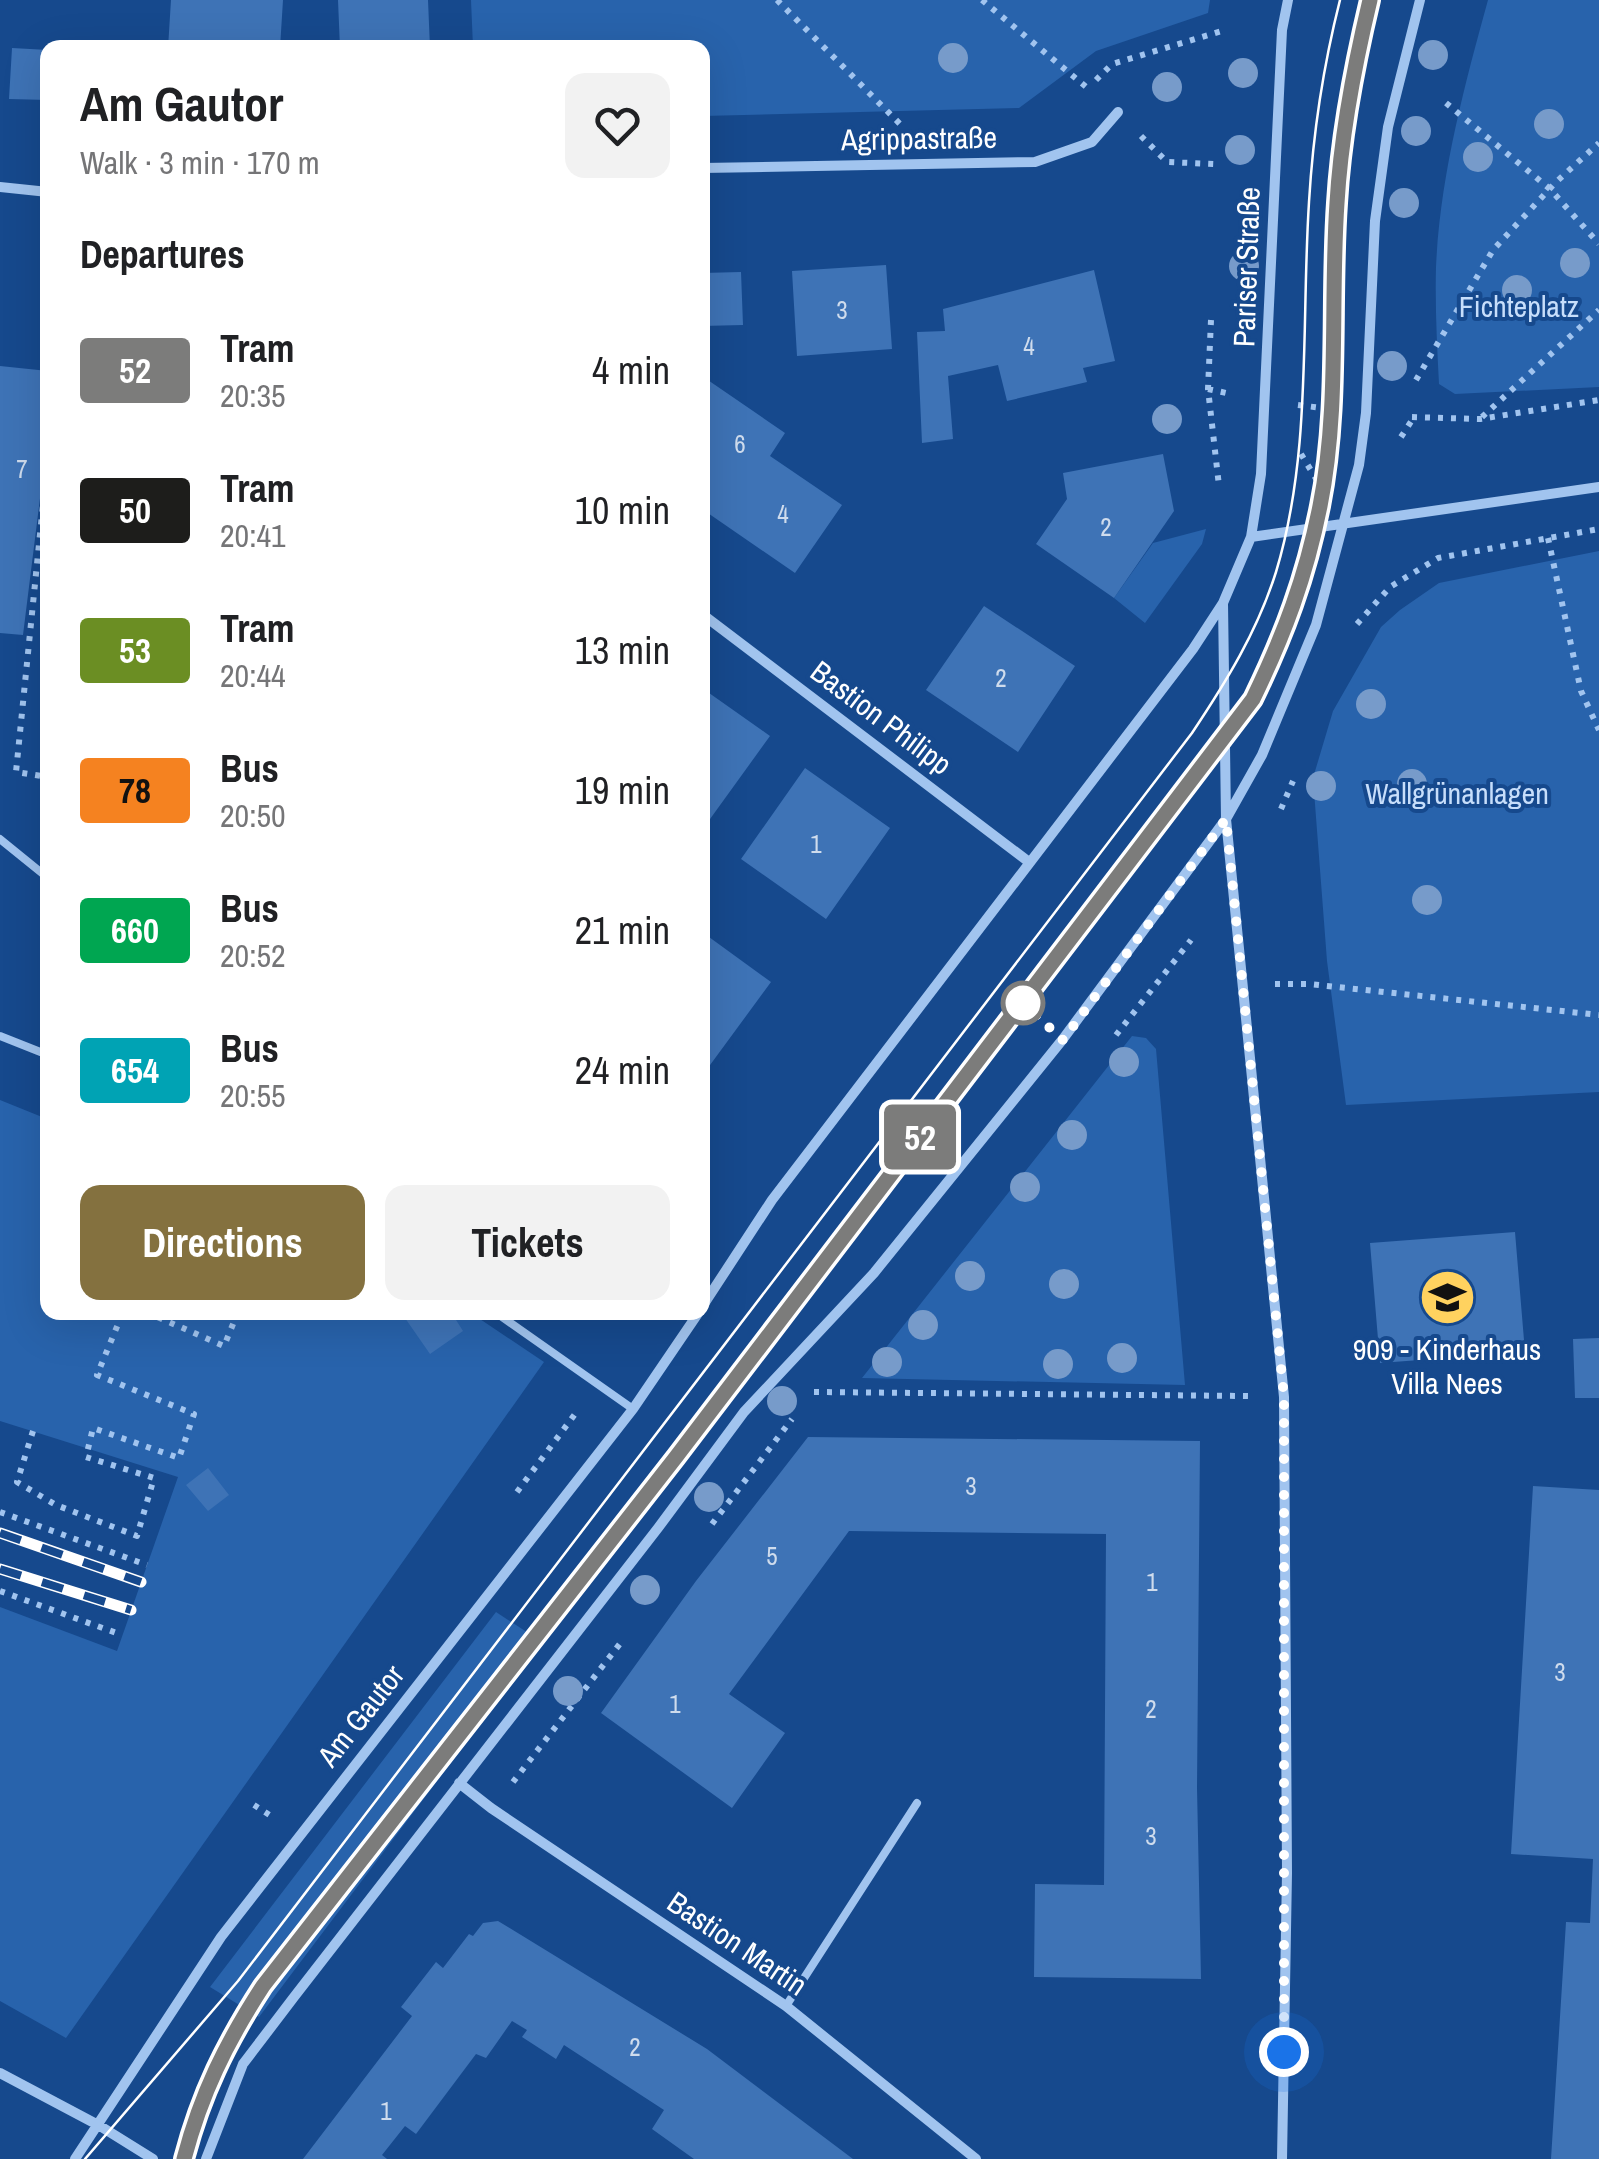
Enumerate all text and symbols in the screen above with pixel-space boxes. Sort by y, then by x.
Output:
text: Am Gautor [80,71,283,136]
button: heart [565,73,670,178]
street label: Agrippastraße [840,117,997,159]
text: Walk · 3 min · 170 m [80,141,320,184]
street label: Pariser Straße [1223,186,1269,348]
text: Departures [80,229,245,280]
park label: Fichteplatz [1459,286,1579,326]
house number: 3 [836,293,848,327]
text: Tram [220,323,294,374]
house number: 4 [1023,329,1035,363]
text: 4 min [592,345,670,396]
text: 52 [119,347,151,394]
text: 20:35 [220,374,286,417]
house number: 6 [734,427,746,461]
house number: 7 [16,452,28,486]
text: Tram [220,463,294,514]
text: 10 min [575,485,670,536]
text: 50 [119,487,151,534]
house number: 4 [777,497,789,531]
house number: 2 [1100,510,1112,544]
text: 20:41 [220,514,286,557]
text: Tram [220,603,294,654]
text: 13 min [575,625,670,676]
text: 53 [119,627,151,674]
street label: Bastion Philipp [803,651,960,783]
text: 20:44 [220,654,286,697]
house number: 2 [995,661,1007,695]
text: Bus [220,743,279,794]
text: 19 min [575,765,670,816]
text: 78 [119,767,151,814]
park label: Wallgrünanlagen [1365,773,1549,813]
text: 20:50 [220,794,286,837]
house number: 1 [810,827,822,861]
text: Bus [220,883,279,934]
text: 21 min [575,905,670,956]
text: 660 [111,907,159,954]
text: 20:52 [220,934,286,977]
unlabelled marker [1002,982,1044,1024]
text: Bus [220,1023,279,1074]
text: 24 min [575,1045,670,1096]
text: 654 [111,1047,159,1094]
text: 20:55 [220,1074,286,1117]
line badge: 52 [875,1104,965,1170]
text: 52 [904,1114,936,1161]
button: Directions [80,1185,365,1300]
button: Tickets [385,1185,670,1300]
school or university icon: 909 - Kinderhaus Villa Nees [1417,1268,1477,1328]
place label: 909 - Kinderhaus Villa Nees [1353,1329,1541,1403]
house number: 3 [965,1469,977,1503]
house number: 5 [766,1539,778,1573]
house number: 1 [1146,1565,1158,1599]
house number: 3 [1554,1655,1566,1689]
street label: Am Gautor [307,1656,413,1775]
house number: 1 [669,1687,681,1721]
house number: 2 [1145,1692,1157,1726]
house number: 3 [1145,1819,1157,1853]
street label: Bastion Martin [660,1882,815,2004]
your location [1259,2027,1309,2077]
house number: 2 [629,2030,641,2064]
house number: 1 [380,2094,392,2128]

